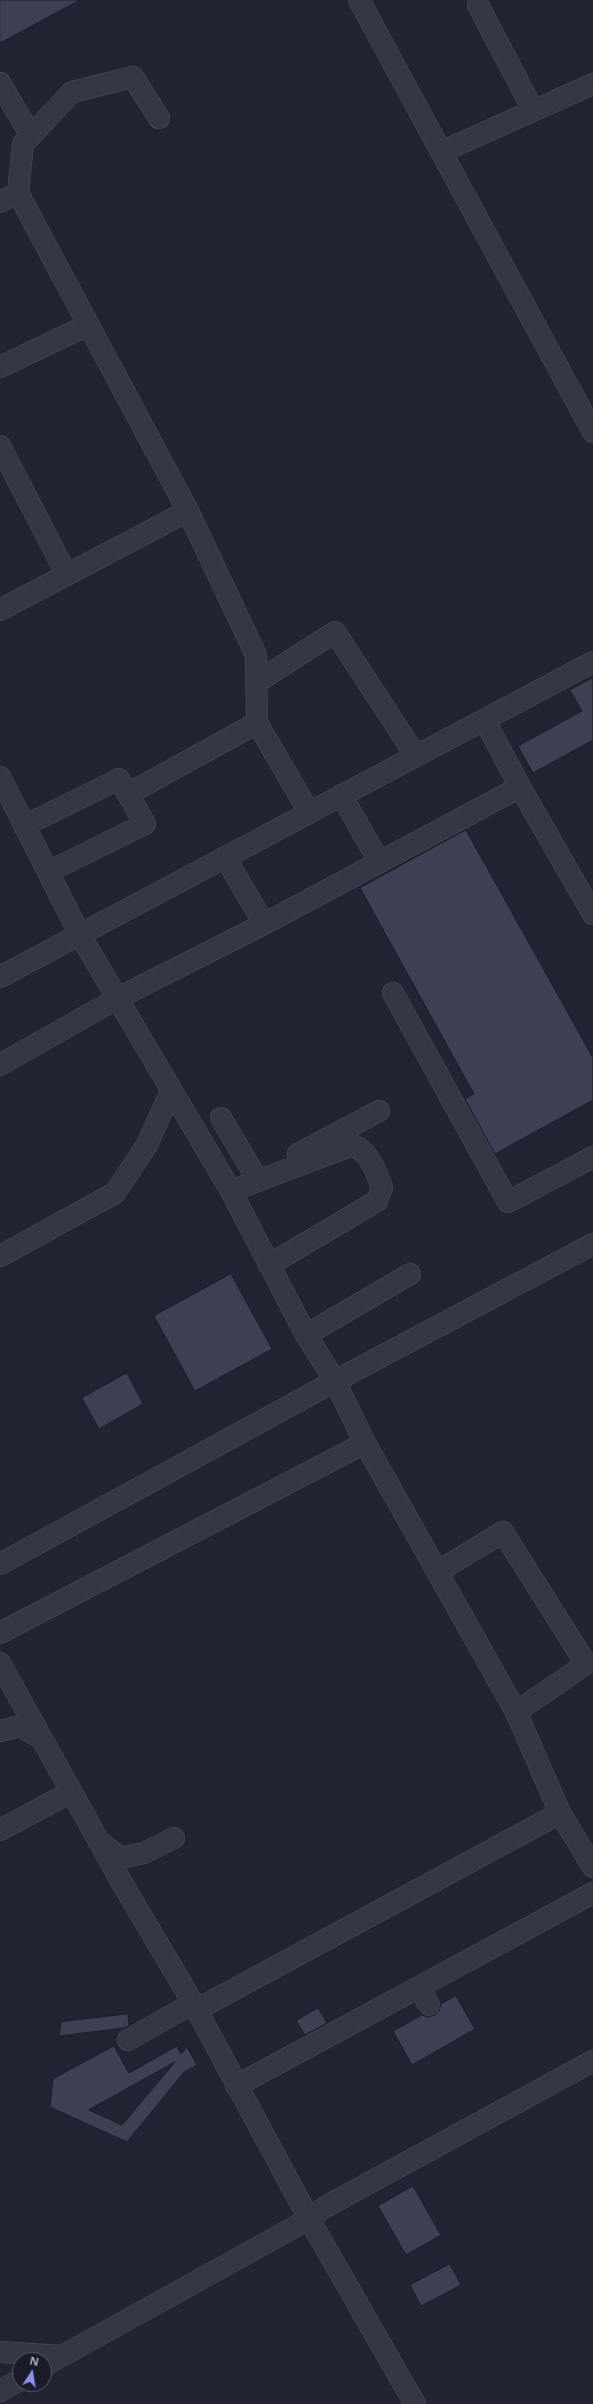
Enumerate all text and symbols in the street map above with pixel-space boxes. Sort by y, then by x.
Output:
north arrow [12,2352,52,2392]
text: N [28,2352,40,2369]

